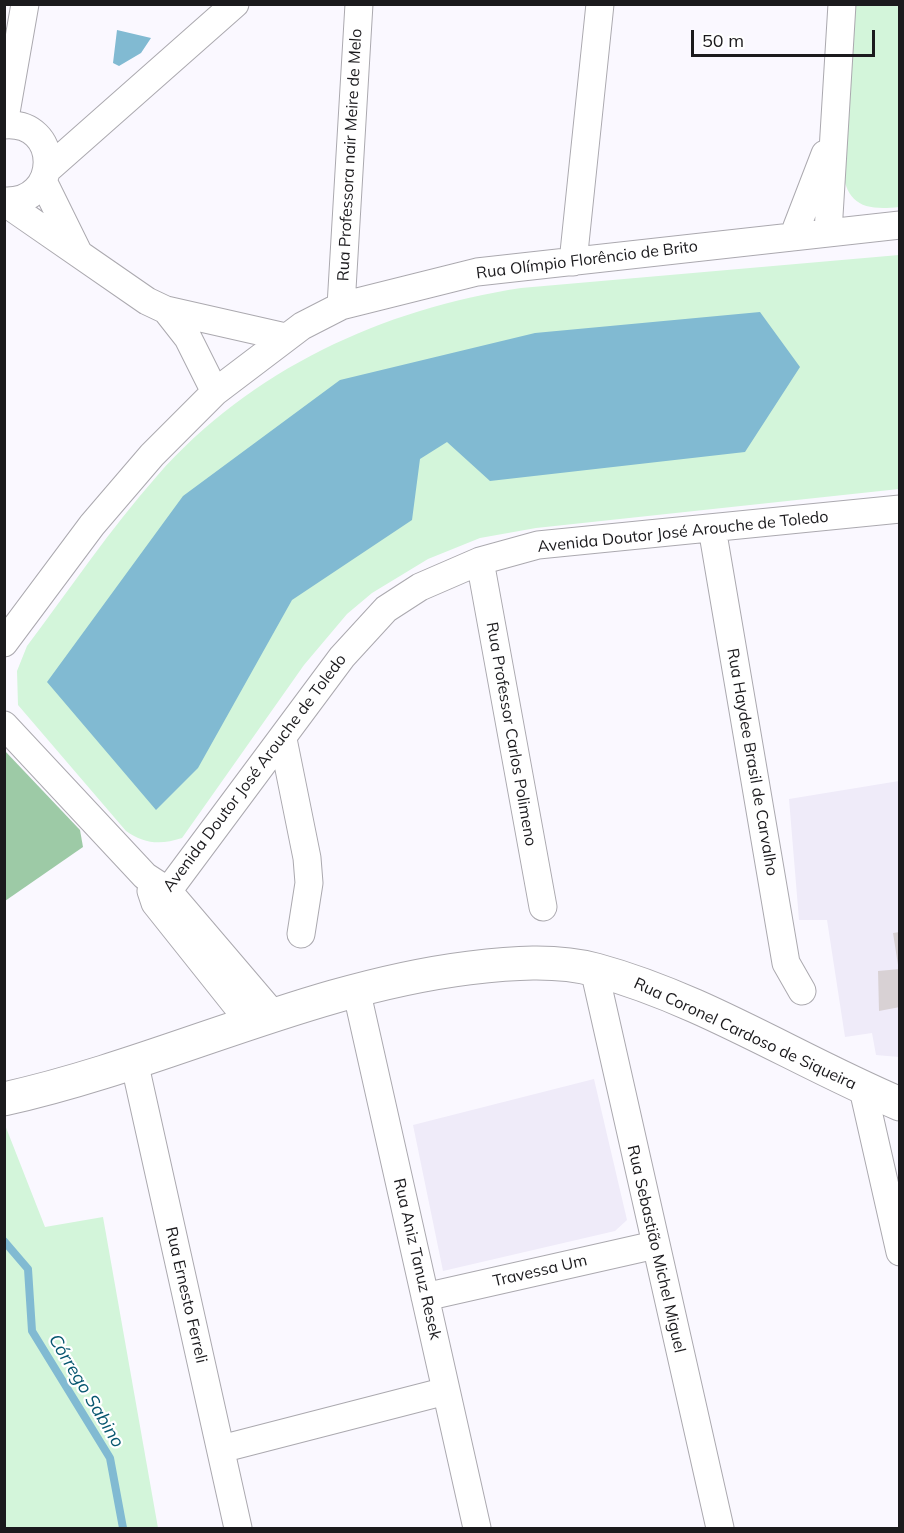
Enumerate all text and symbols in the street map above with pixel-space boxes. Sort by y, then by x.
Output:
scale bar [694,18,878,56]
street label: Rua Professora nair Meire de Melo [334,28,366,282]
text: 50 m [702,29,744,52]
street label: Rua Olímpio Florêncio de Brito [475,237,699,283]
street label: Avenida Doutor José Arouche de Toledo [537,507,829,557]
street label: Rua Professor Carlos Polimeno [482,620,540,848]
street label: Rua Haydee Brasil de Carvalho [723,647,781,877]
street label: Avenida Doutor José Arouche de Toledo [159,650,351,896]
street label: Rua Coronel Cardoso de Siqueira [631,974,859,1094]
street label: Rua Sebastião Michel Miguel [623,1143,689,1355]
street label: Rua Aniz Tanuz Resek [389,1176,445,1342]
street label: Rua Ernesto Ferreli [161,1225,211,1365]
street label: Travessa Um [491,1251,589,1291]
water label: Córrego Sabino [44,1330,128,1452]

